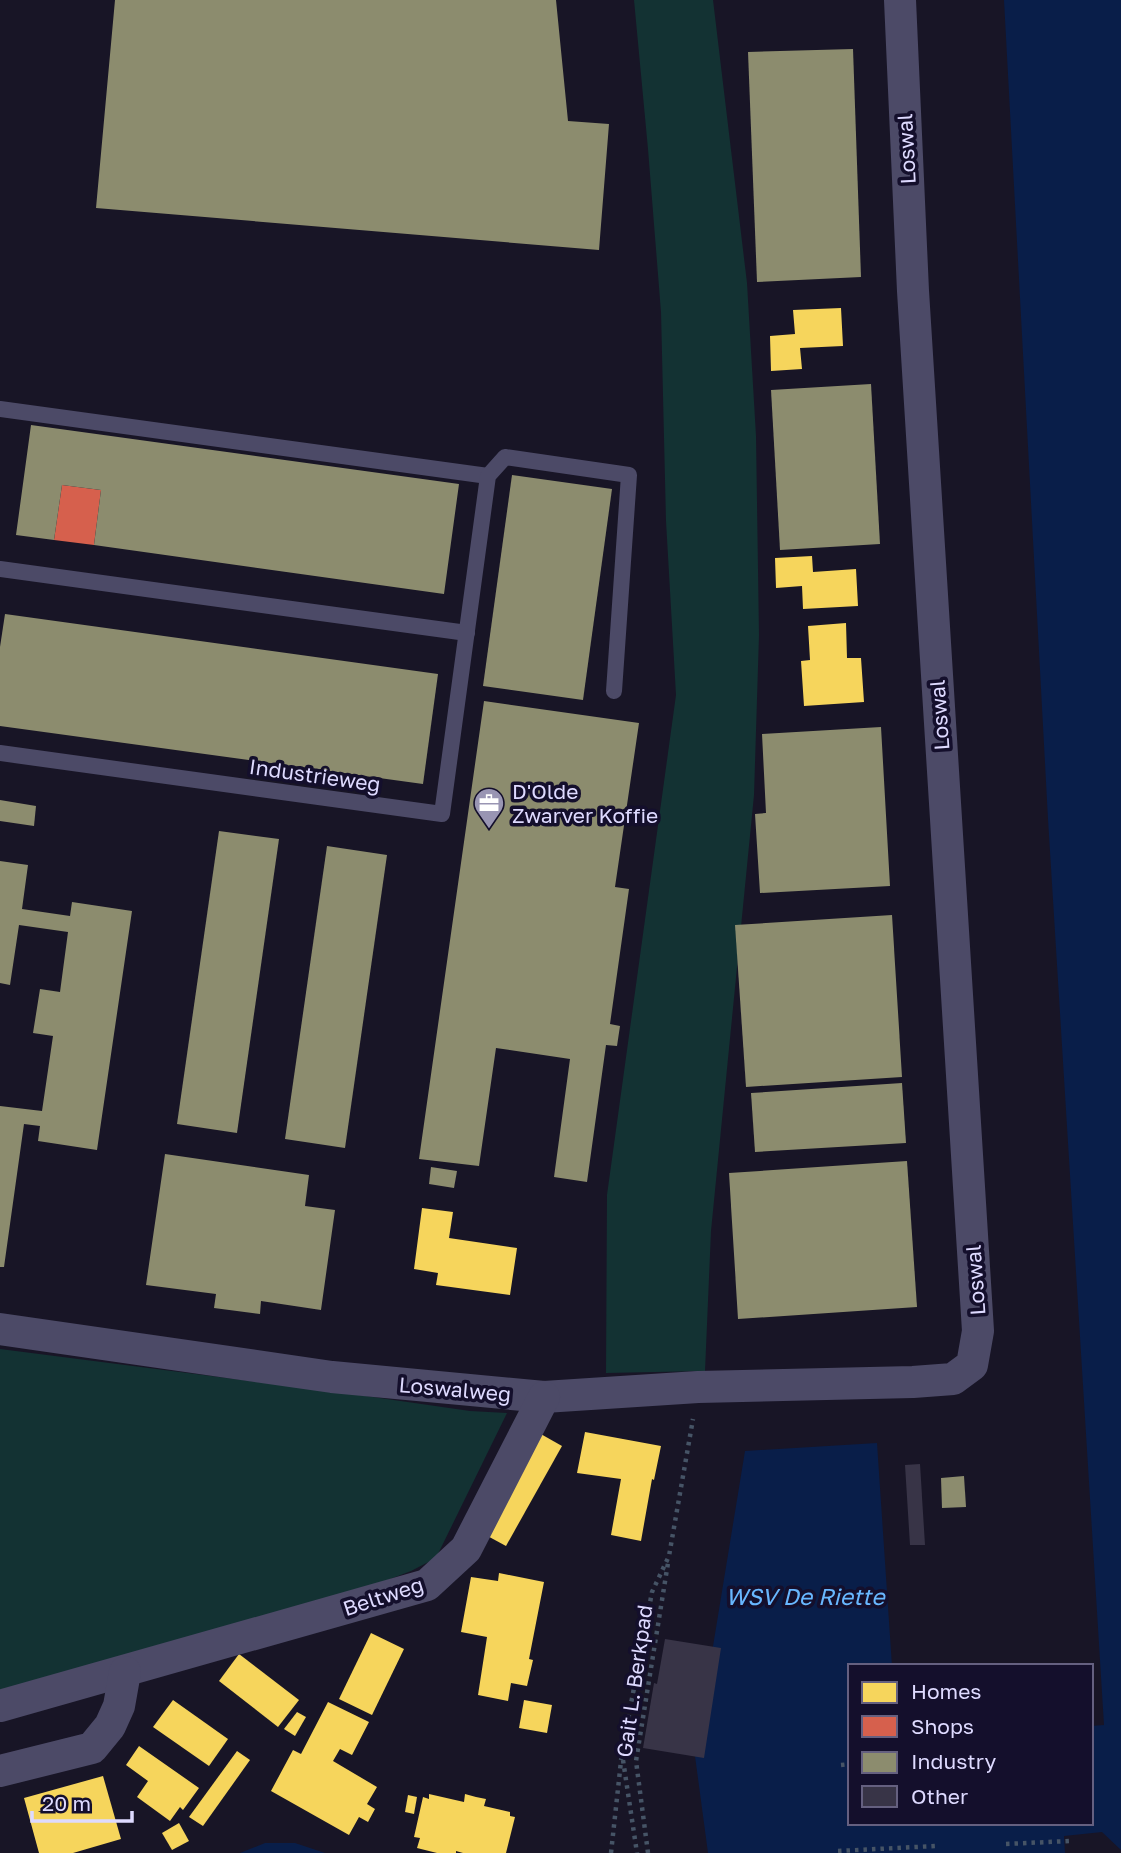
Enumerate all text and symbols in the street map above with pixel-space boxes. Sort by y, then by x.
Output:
street label: Loswal [891,113,921,185]
street label: Loswal [924,679,954,751]
street label: Industrieweg [248,753,382,797]
place label: D'Olde Zwarver Koffie [512,778,658,828]
office icon: D'Olde Zwarver Koffie [472,786,506,830]
street label: Loswal [960,1244,990,1316]
street label: Loswalweg [398,1371,512,1407]
street label: Beltweg [339,1571,427,1621]
water label: WSV De Riette [725,1582,886,1610]
street label: Gait L. Berkpad [610,1603,658,1759]
legend [848,1664,1093,1825]
text: Homes [911,1678,981,1704]
text: Shops [911,1713,974,1739]
text: Industry [911,1748,996,1774]
scale bar [32,1780,131,1824]
text: Other [911,1783,968,1809]
text: 20 m [42,1790,91,1816]

